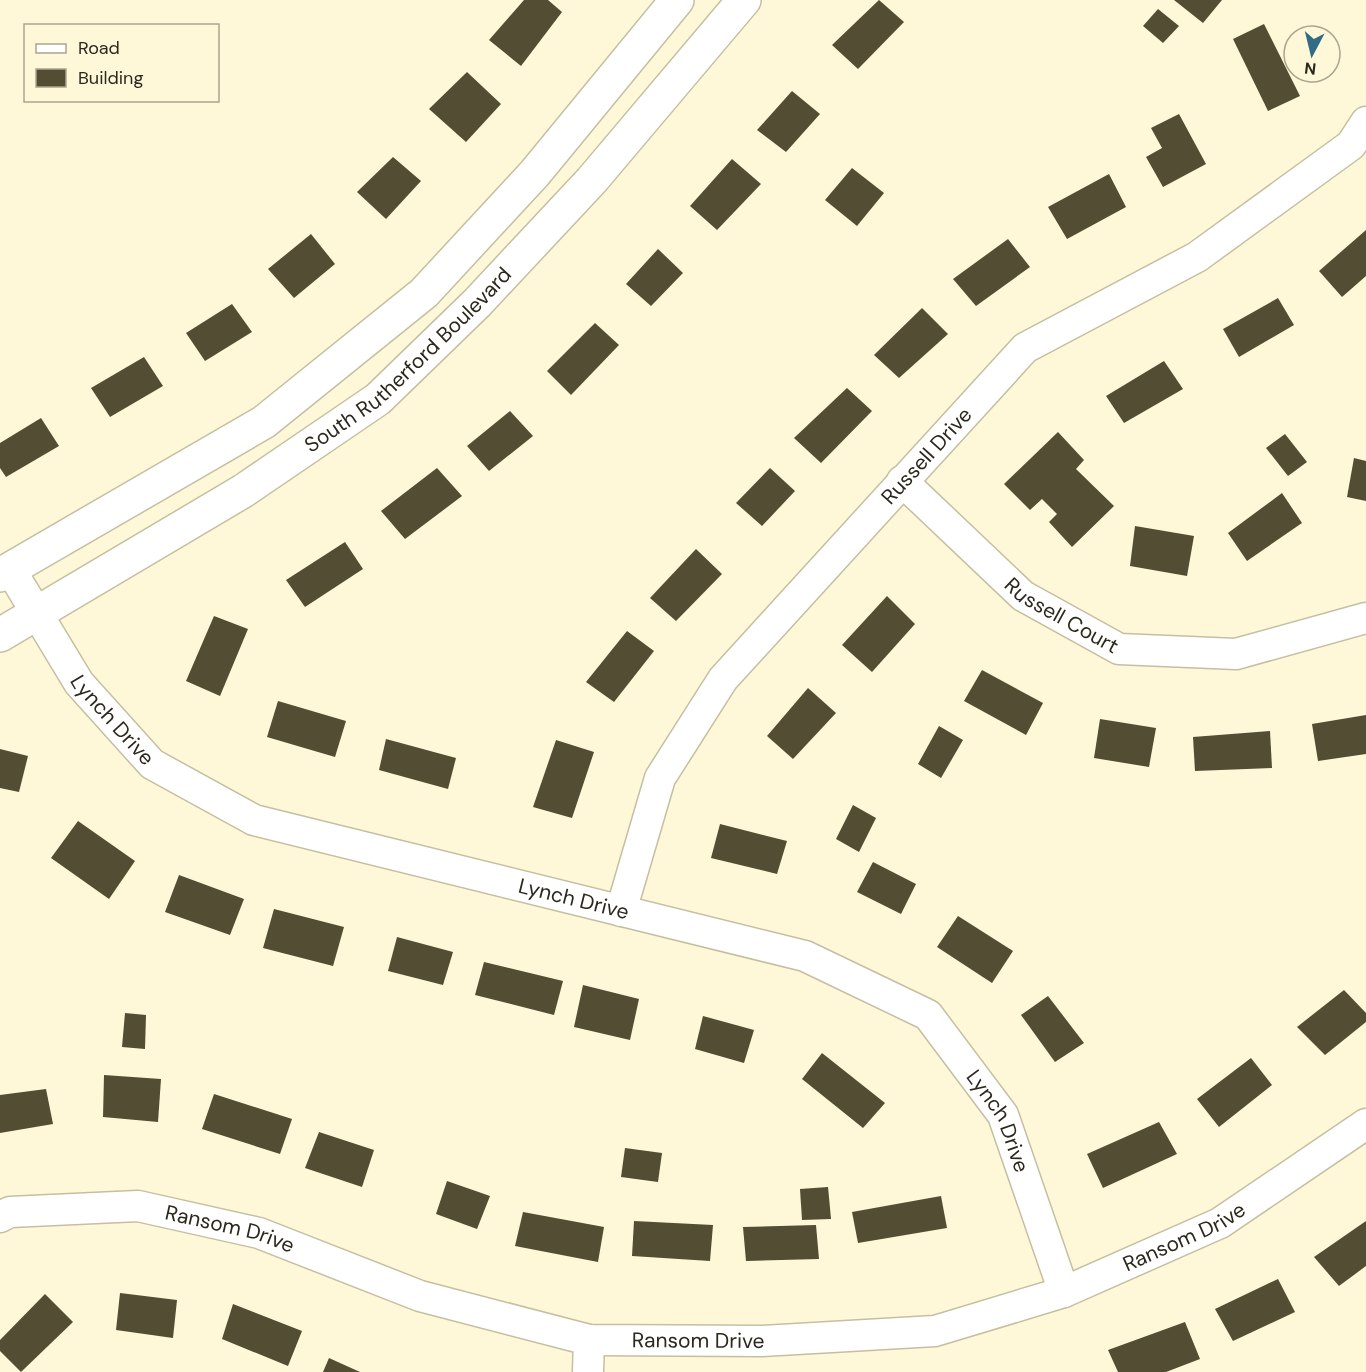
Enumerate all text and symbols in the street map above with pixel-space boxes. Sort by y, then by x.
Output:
legend [24,24,219,102]
north arrow [1282,24,1342,84]
text: Road [78,36,120,60]
text: N [1303,57,1317,80]
text: Building [78,66,143,90]
street label: South Rutherford Boulevard [299,261,518,459]
street label: Russell Drive [875,401,978,510]
street label: Russell Court [998,571,1124,660]
street label: Lynch Drive [64,670,161,771]
street label: Lynch Drive [516,872,632,926]
street label: Lynch Drive [960,1064,1036,1176]
street label: Ransom Drive [1118,1196,1251,1278]
street label: Ransom Drive [163,1198,299,1260]
street label: Ransom Drive [632,1326,765,1355]

